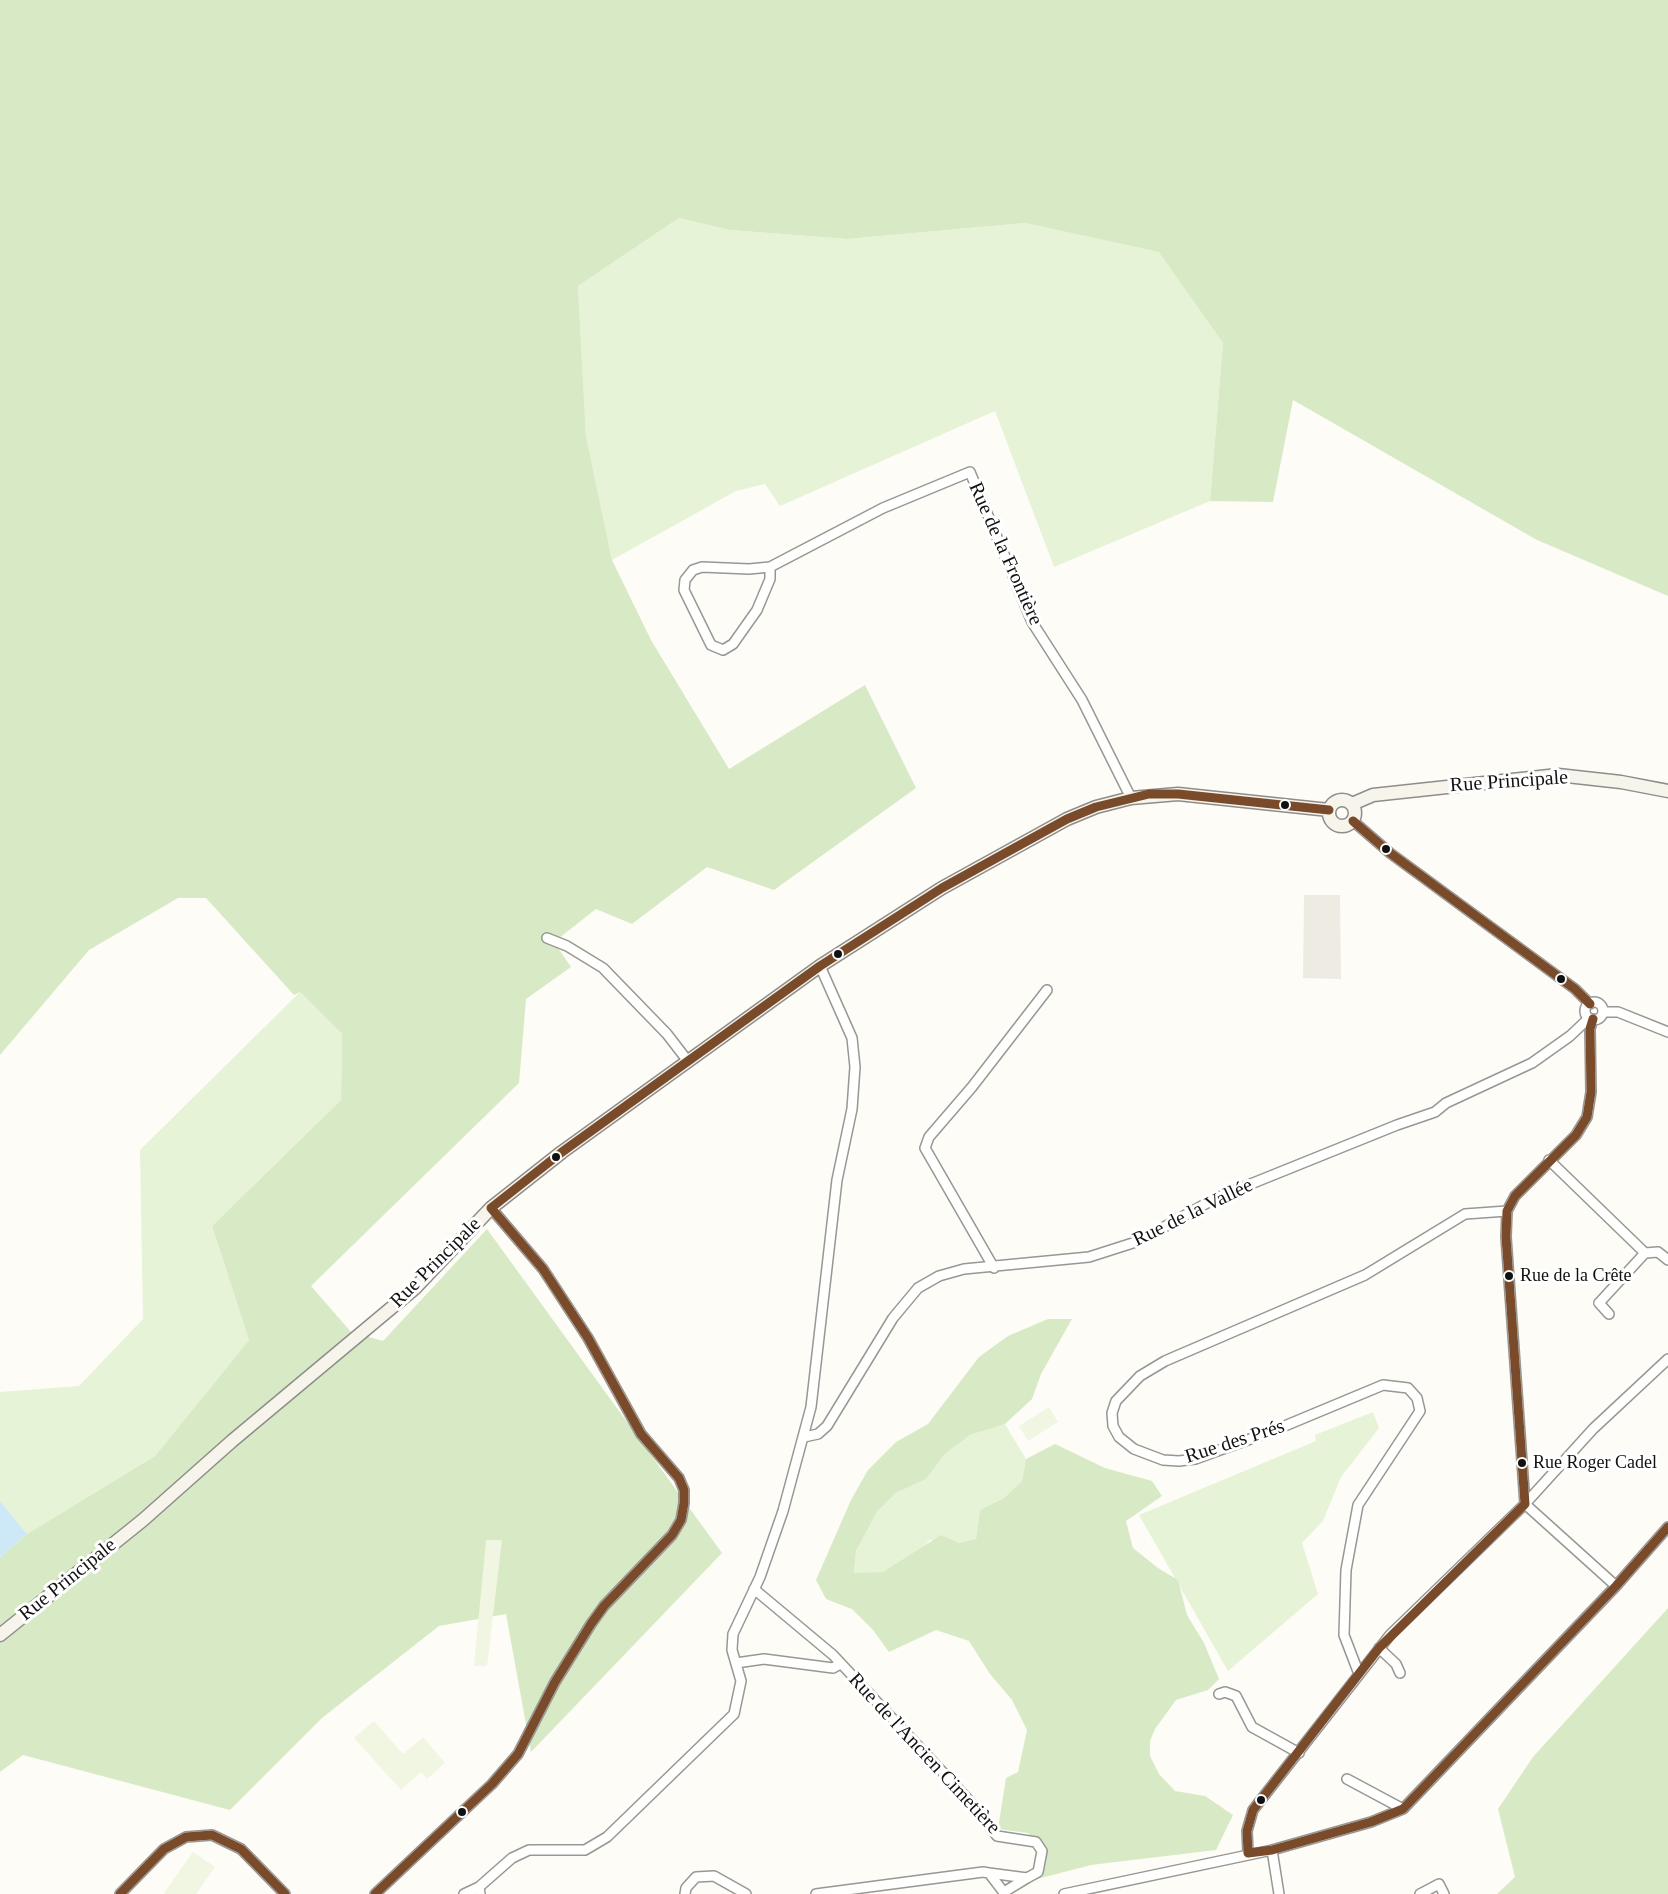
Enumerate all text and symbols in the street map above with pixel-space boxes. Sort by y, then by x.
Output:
street label: Rue de la Frontière [963,479,1047,629]
street label: Rue Principale [1449,766,1569,798]
unlabelled marker [1279,799,1291,811]
unlabelled marker [1380,843,1392,855]
unlabelled marker [832,948,844,960]
unlabelled marker [1555,973,1567,985]
unlabelled marker [550,1151,562,1163]
street label: Rue de la Vallée [1129,1174,1257,1252]
street label: Rue Principale [386,1213,486,1313]
place label: Rue de la Crête [1520,1265,1631,1287]
marker: Rue de la Crête [1503,1270,1515,1282]
street label: Rue des Prés [1182,1415,1288,1469]
place label: Rue Roger Cadel [1533,1452,1657,1474]
marker: Rue Roger Cadel [1516,1457,1528,1469]
street label: Rue Principale [14,1533,122,1627]
street label: Rue de l'Ancien Cimetière [843,1668,1005,1840]
unlabelled marker [1255,1794,1267,1806]
unlabelled marker [456,1806,468,1818]

